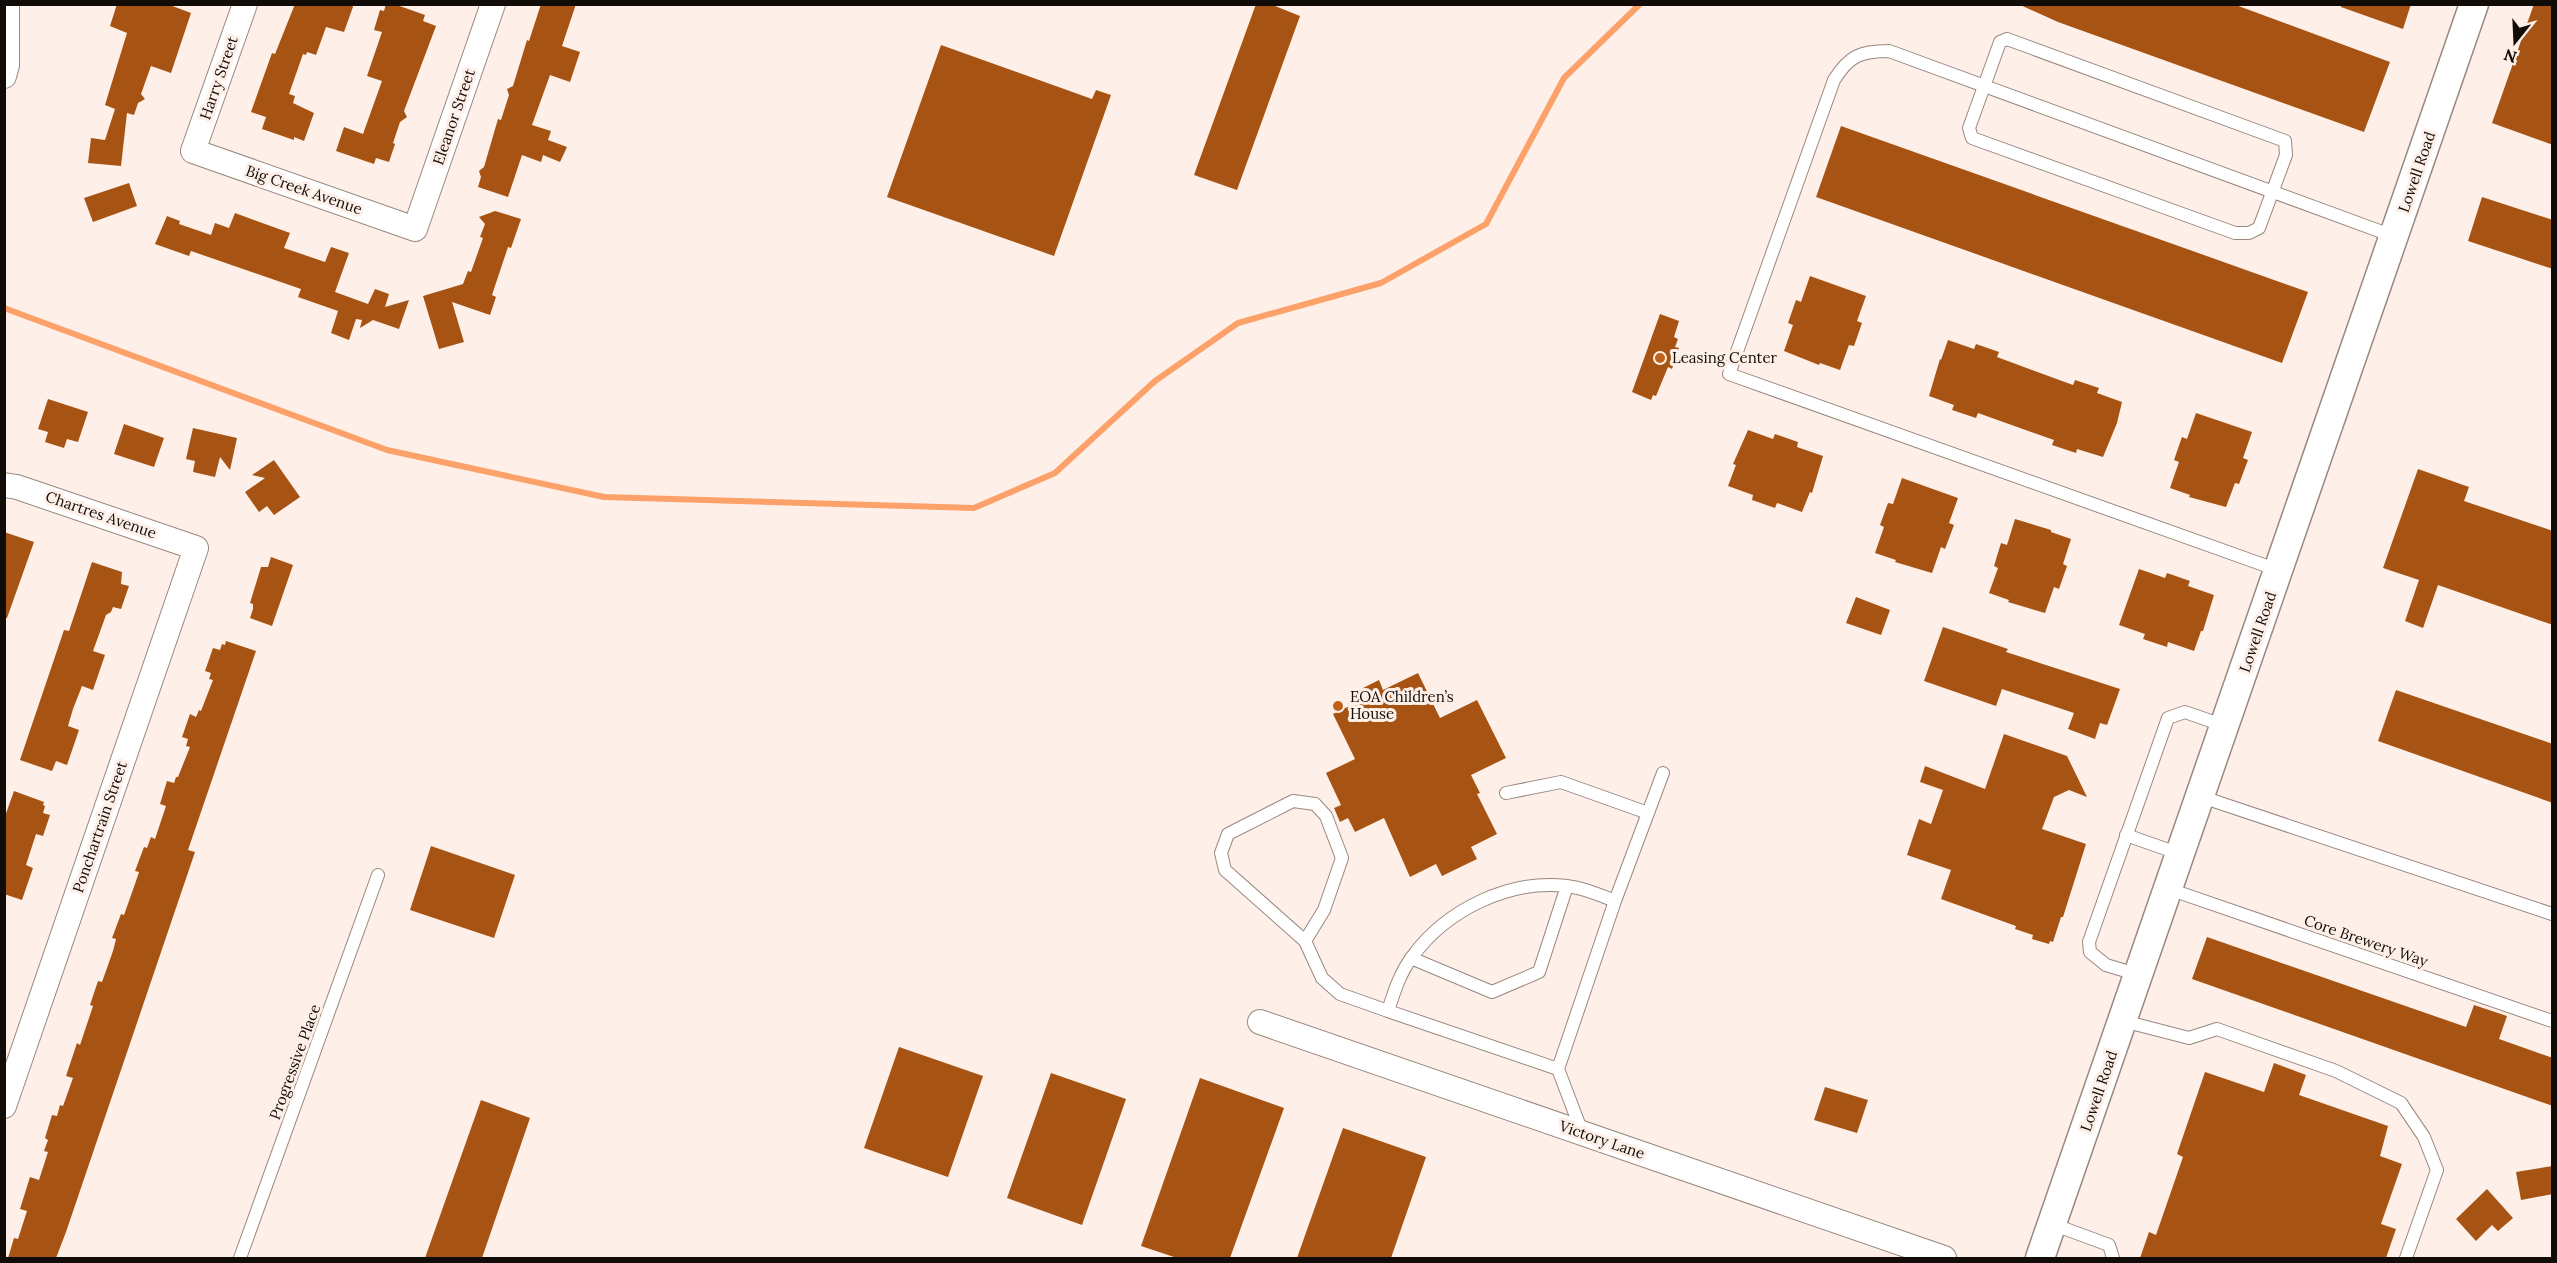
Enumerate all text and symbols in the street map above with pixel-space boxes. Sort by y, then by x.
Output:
north arrow [2485,12,2545,72]
street label: Harry Street [195,33,242,122]
text: N [2501,45,2519,68]
street label: Eleanor Street [428,66,479,167]
street label: Lowell Road [2394,129,2439,215]
street label: Big Creek Avenue [244,161,365,218]
place label: Leasing Center [1672,348,1778,367]
marker: Leasing Center [1653,351,1667,365]
street label: Chartres Avenue [43,487,159,542]
street label: Lowell Road [2235,589,2280,675]
place label: EOA Children’s House [1350,687,1454,723]
marker: EOA Children’s House [1331,699,1345,713]
street label: Ponchartrain Street [68,758,131,895]
street label: Core Brewery Way [2302,910,2431,971]
street label: Progressive Place [265,1001,324,1122]
street label: Lowell Road [2076,1048,2121,1134]
street label: Victory Lane [1556,1116,1647,1163]

